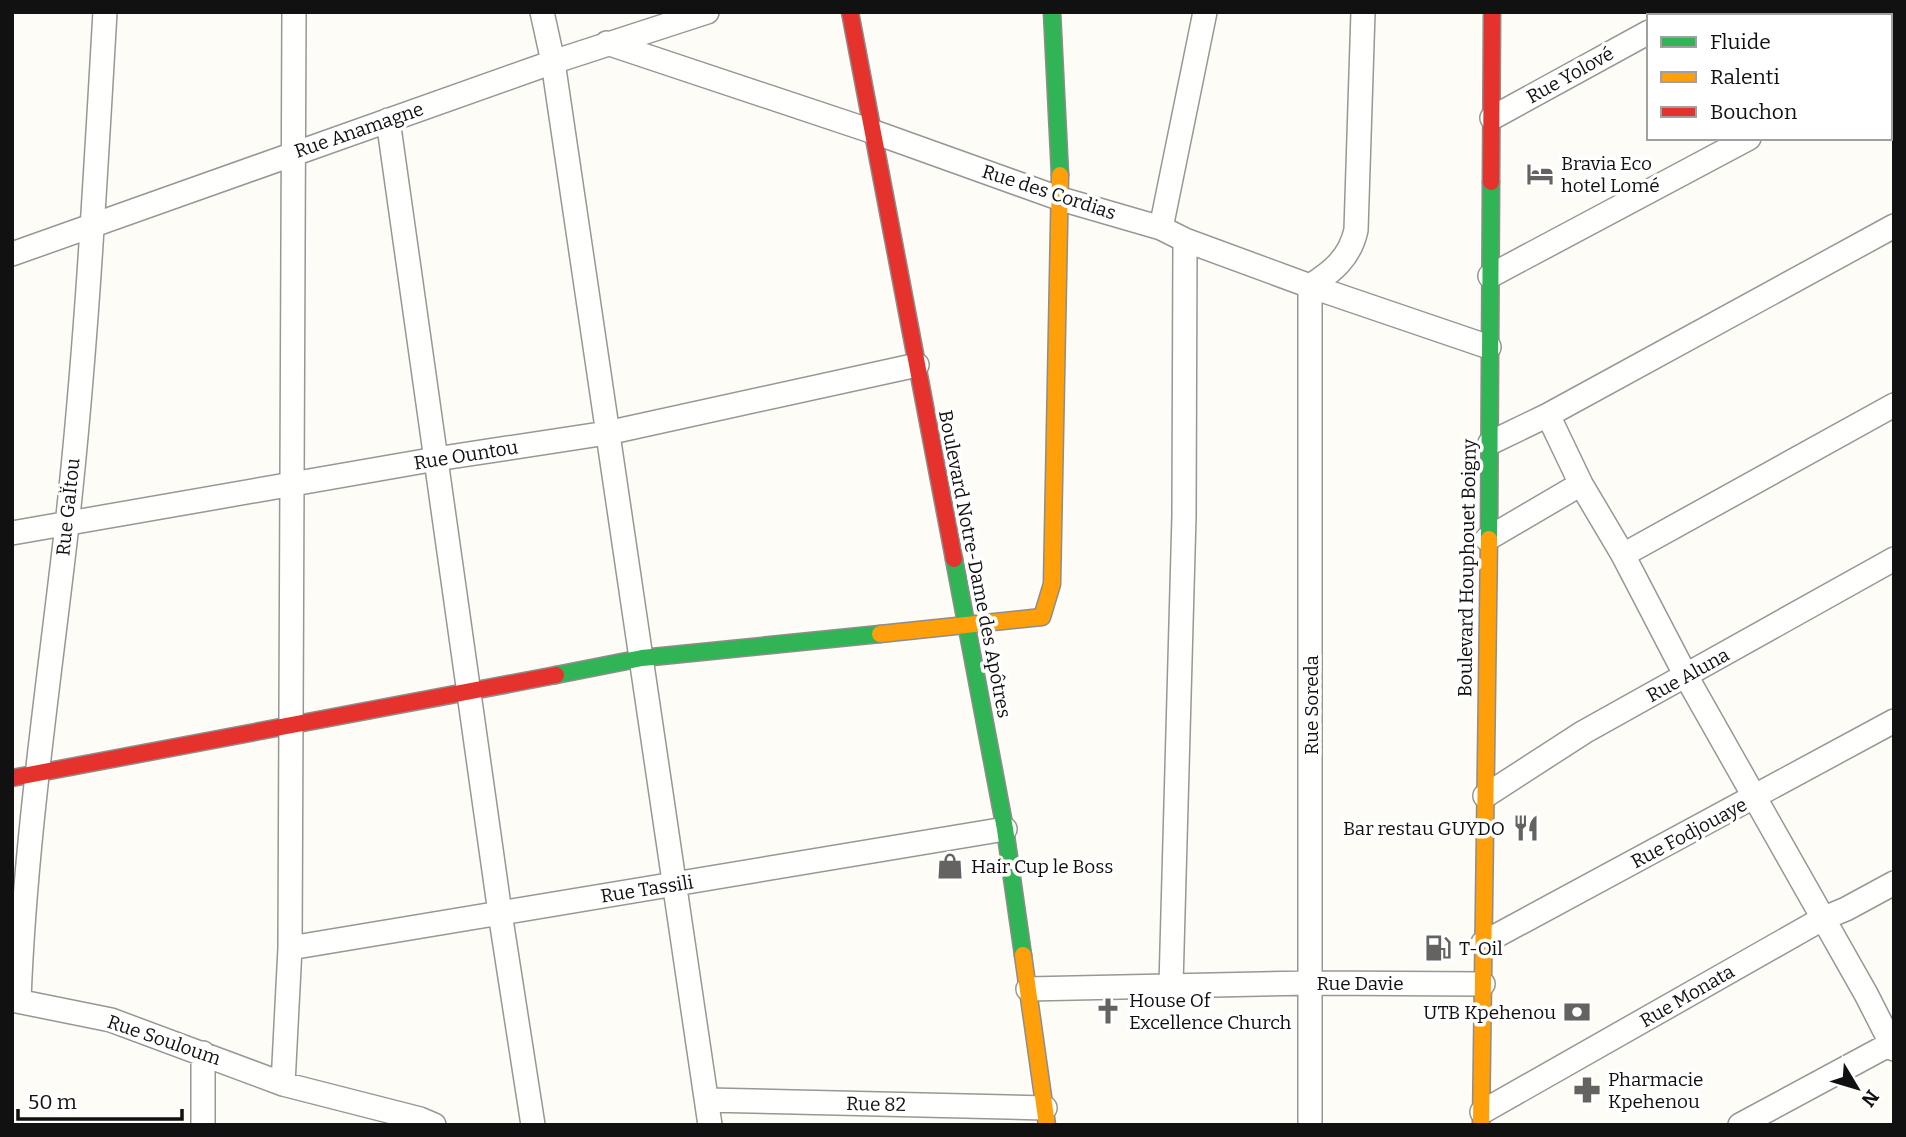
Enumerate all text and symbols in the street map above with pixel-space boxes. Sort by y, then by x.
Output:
legend [1647,14,1892,140]
text: Fluide [1710,29,1771,55]
street label: Rue Yolové [1522,42,1618,108]
text: Ralenti [1710,64,1780,90]
street label: Rue Anamagne [291,97,427,163]
text: Bouchon [1710,99,1797,125]
place label: Bravia Eco hotel Lomé [1561,152,1660,197]
hotel icon: Bravia Eco hotel Lomé [1525,159,1555,189]
street label: Rue des Cordias [979,160,1119,224]
street label: Boulevard Notre-Dame des Apôtres [934,408,1016,720]
street label: Rue Ountou [412,435,520,475]
street label: Boulevard Houphouet Boigny [1453,438,1481,697]
street label: Rue GaÏtou [51,457,85,557]
street label: Rue Aluna [1643,643,1734,707]
street label: Rue Soreda [1300,654,1323,755]
street label: Rue Fodjouaye [1627,793,1751,873]
restaurant icon: Bar restau GUYDO [1511,813,1541,843]
place label: Bar restau GUYDO [1343,817,1505,840]
shop icon: Hair Cup le Boss [935,851,965,881]
place label: Hair Cup le Boss [971,855,1113,878]
street label: Rue Tassili [599,870,695,908]
fuel station icon: T-Oil [1423,933,1453,963]
place label: T-Oil [1459,937,1503,960]
street label: Rue Monata [1636,959,1739,1032]
street label: Rue Davie [1316,972,1404,995]
place label: House Of Excellence Church [1129,989,1292,1034]
church icon: House Of Excellence Church [1093,996,1123,1026]
bank icon: UTB Kpehenou [1562,997,1592,1027]
place label: UTB Kpehenou [1423,1001,1556,1024]
street label: Rue Souloum [104,1010,224,1070]
north arrow [1822,1053,1892,1123]
place label: Pharmacie Kpehenou [1608,1068,1704,1113]
pharmacy icon: Pharmacie Kpehenou [1572,1075,1602,1105]
scale bar [18,1078,182,1122]
text: N [1856,1085,1884,1111]
text: 50 m [28,1089,77,1115]
street label: Rue 82 [846,1092,906,1116]

